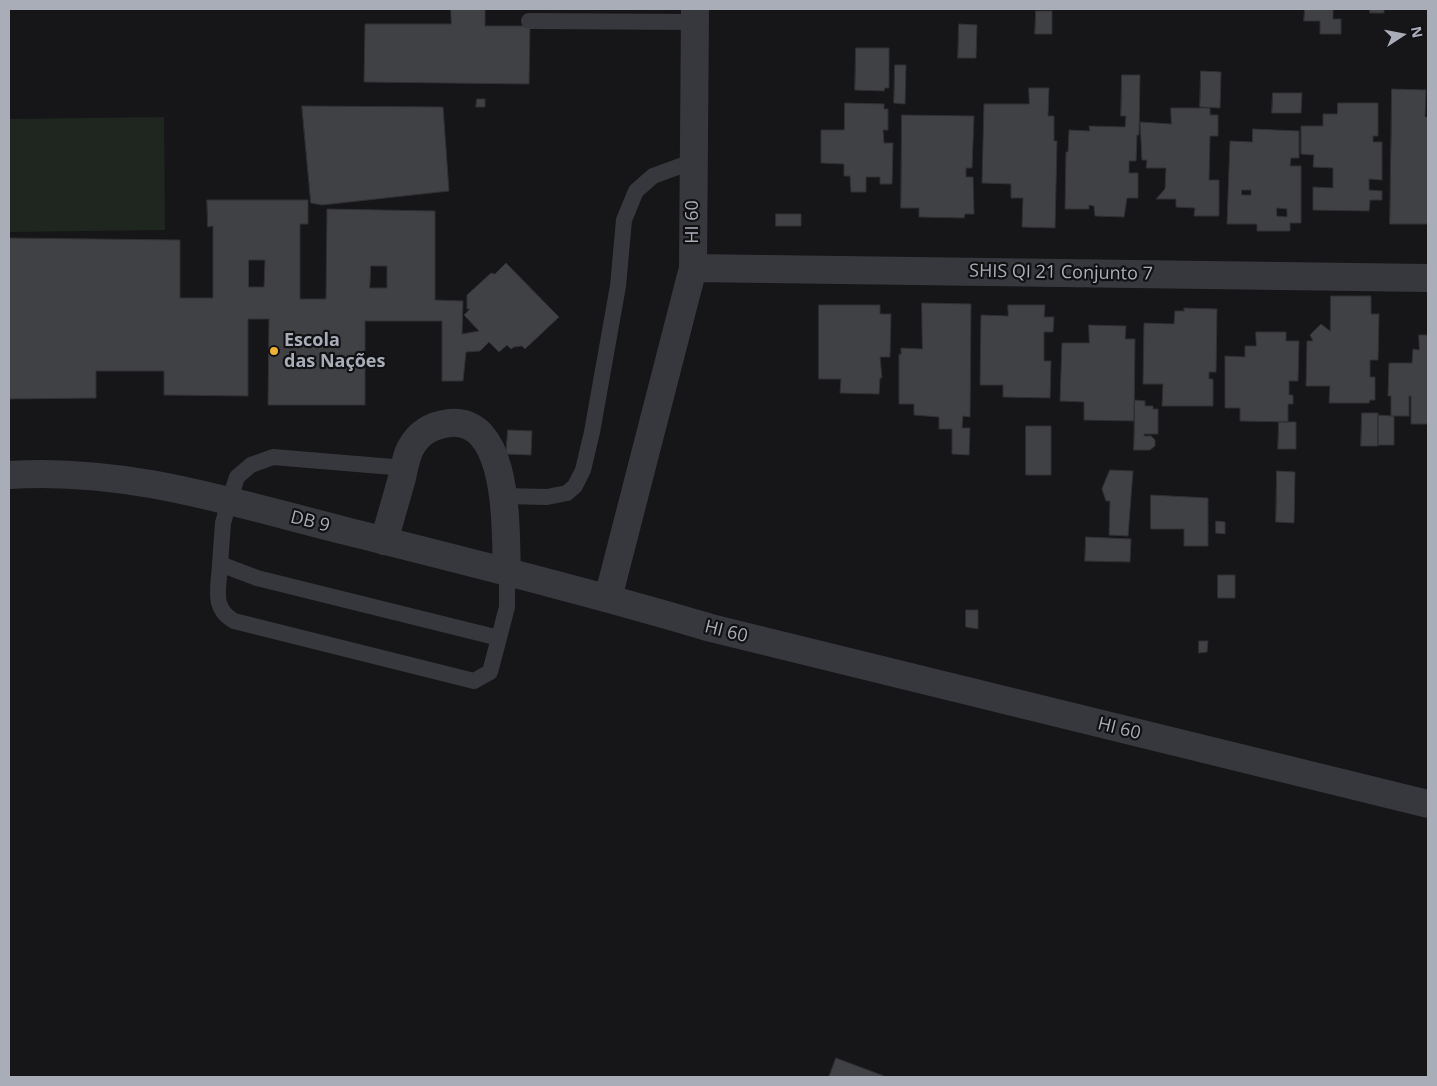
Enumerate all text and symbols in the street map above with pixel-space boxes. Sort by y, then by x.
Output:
north arrow [1377,10,1427,60]
text: N [1407,25,1428,39]
street label: HI 60 [682,200,704,244]
street label: SHIS QI 21 Conjunto 7 [969,261,1153,285]
place label: Escola das Nações [284,330,385,372]
marker: Escola das Nações [268,345,280,357]
street label: DB 9 [288,507,332,537]
street label: HI 60 [702,616,750,648]
street label: HI 60 [1095,713,1143,745]

